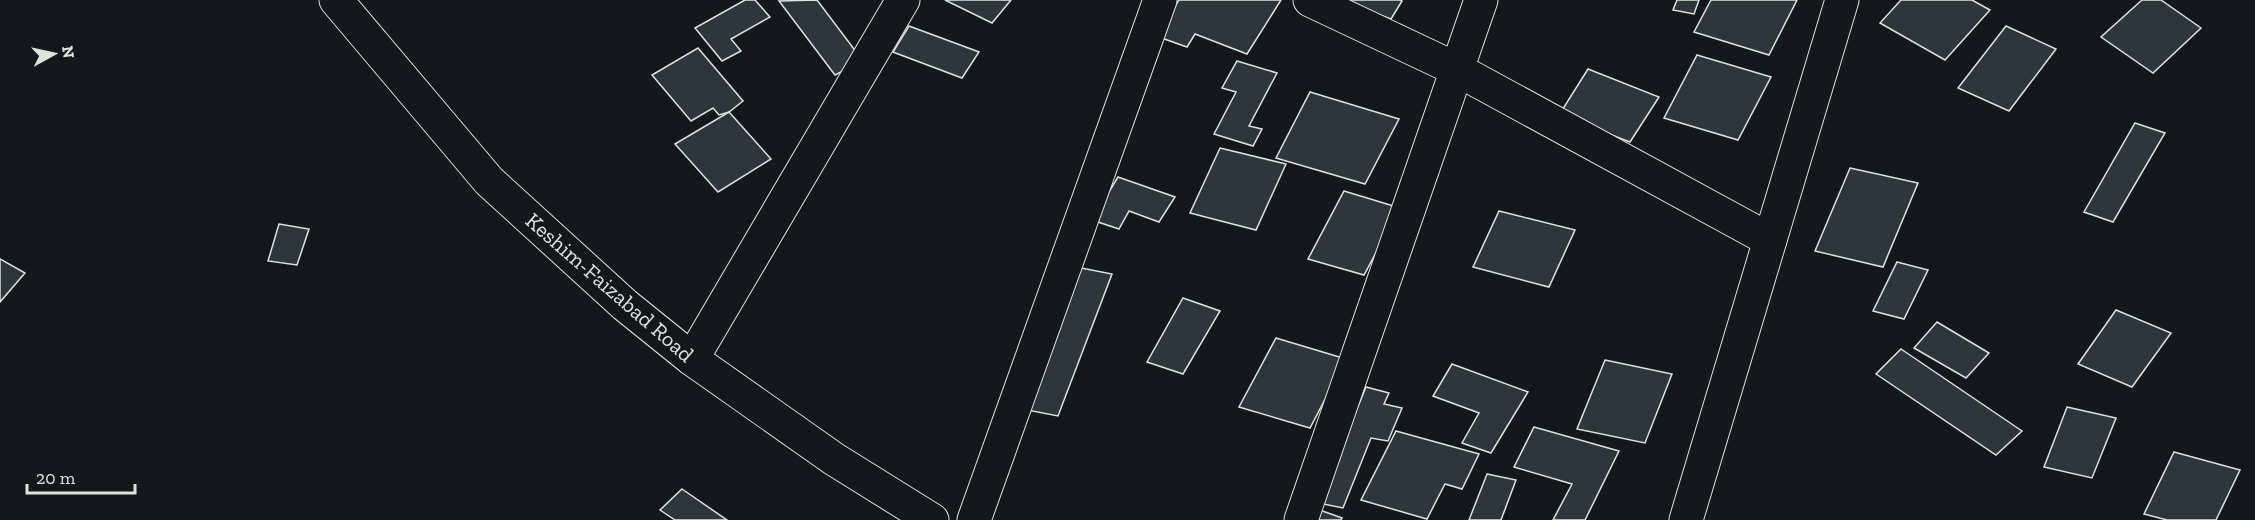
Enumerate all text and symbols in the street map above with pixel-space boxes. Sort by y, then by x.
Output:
north arrow [24,24,84,84]
text: N [58,45,79,59]
street label: Keshim-Faizabad Road [520,207,699,368]
scale bar [27,457,135,495]
text: 20 m [36,467,76,489]

